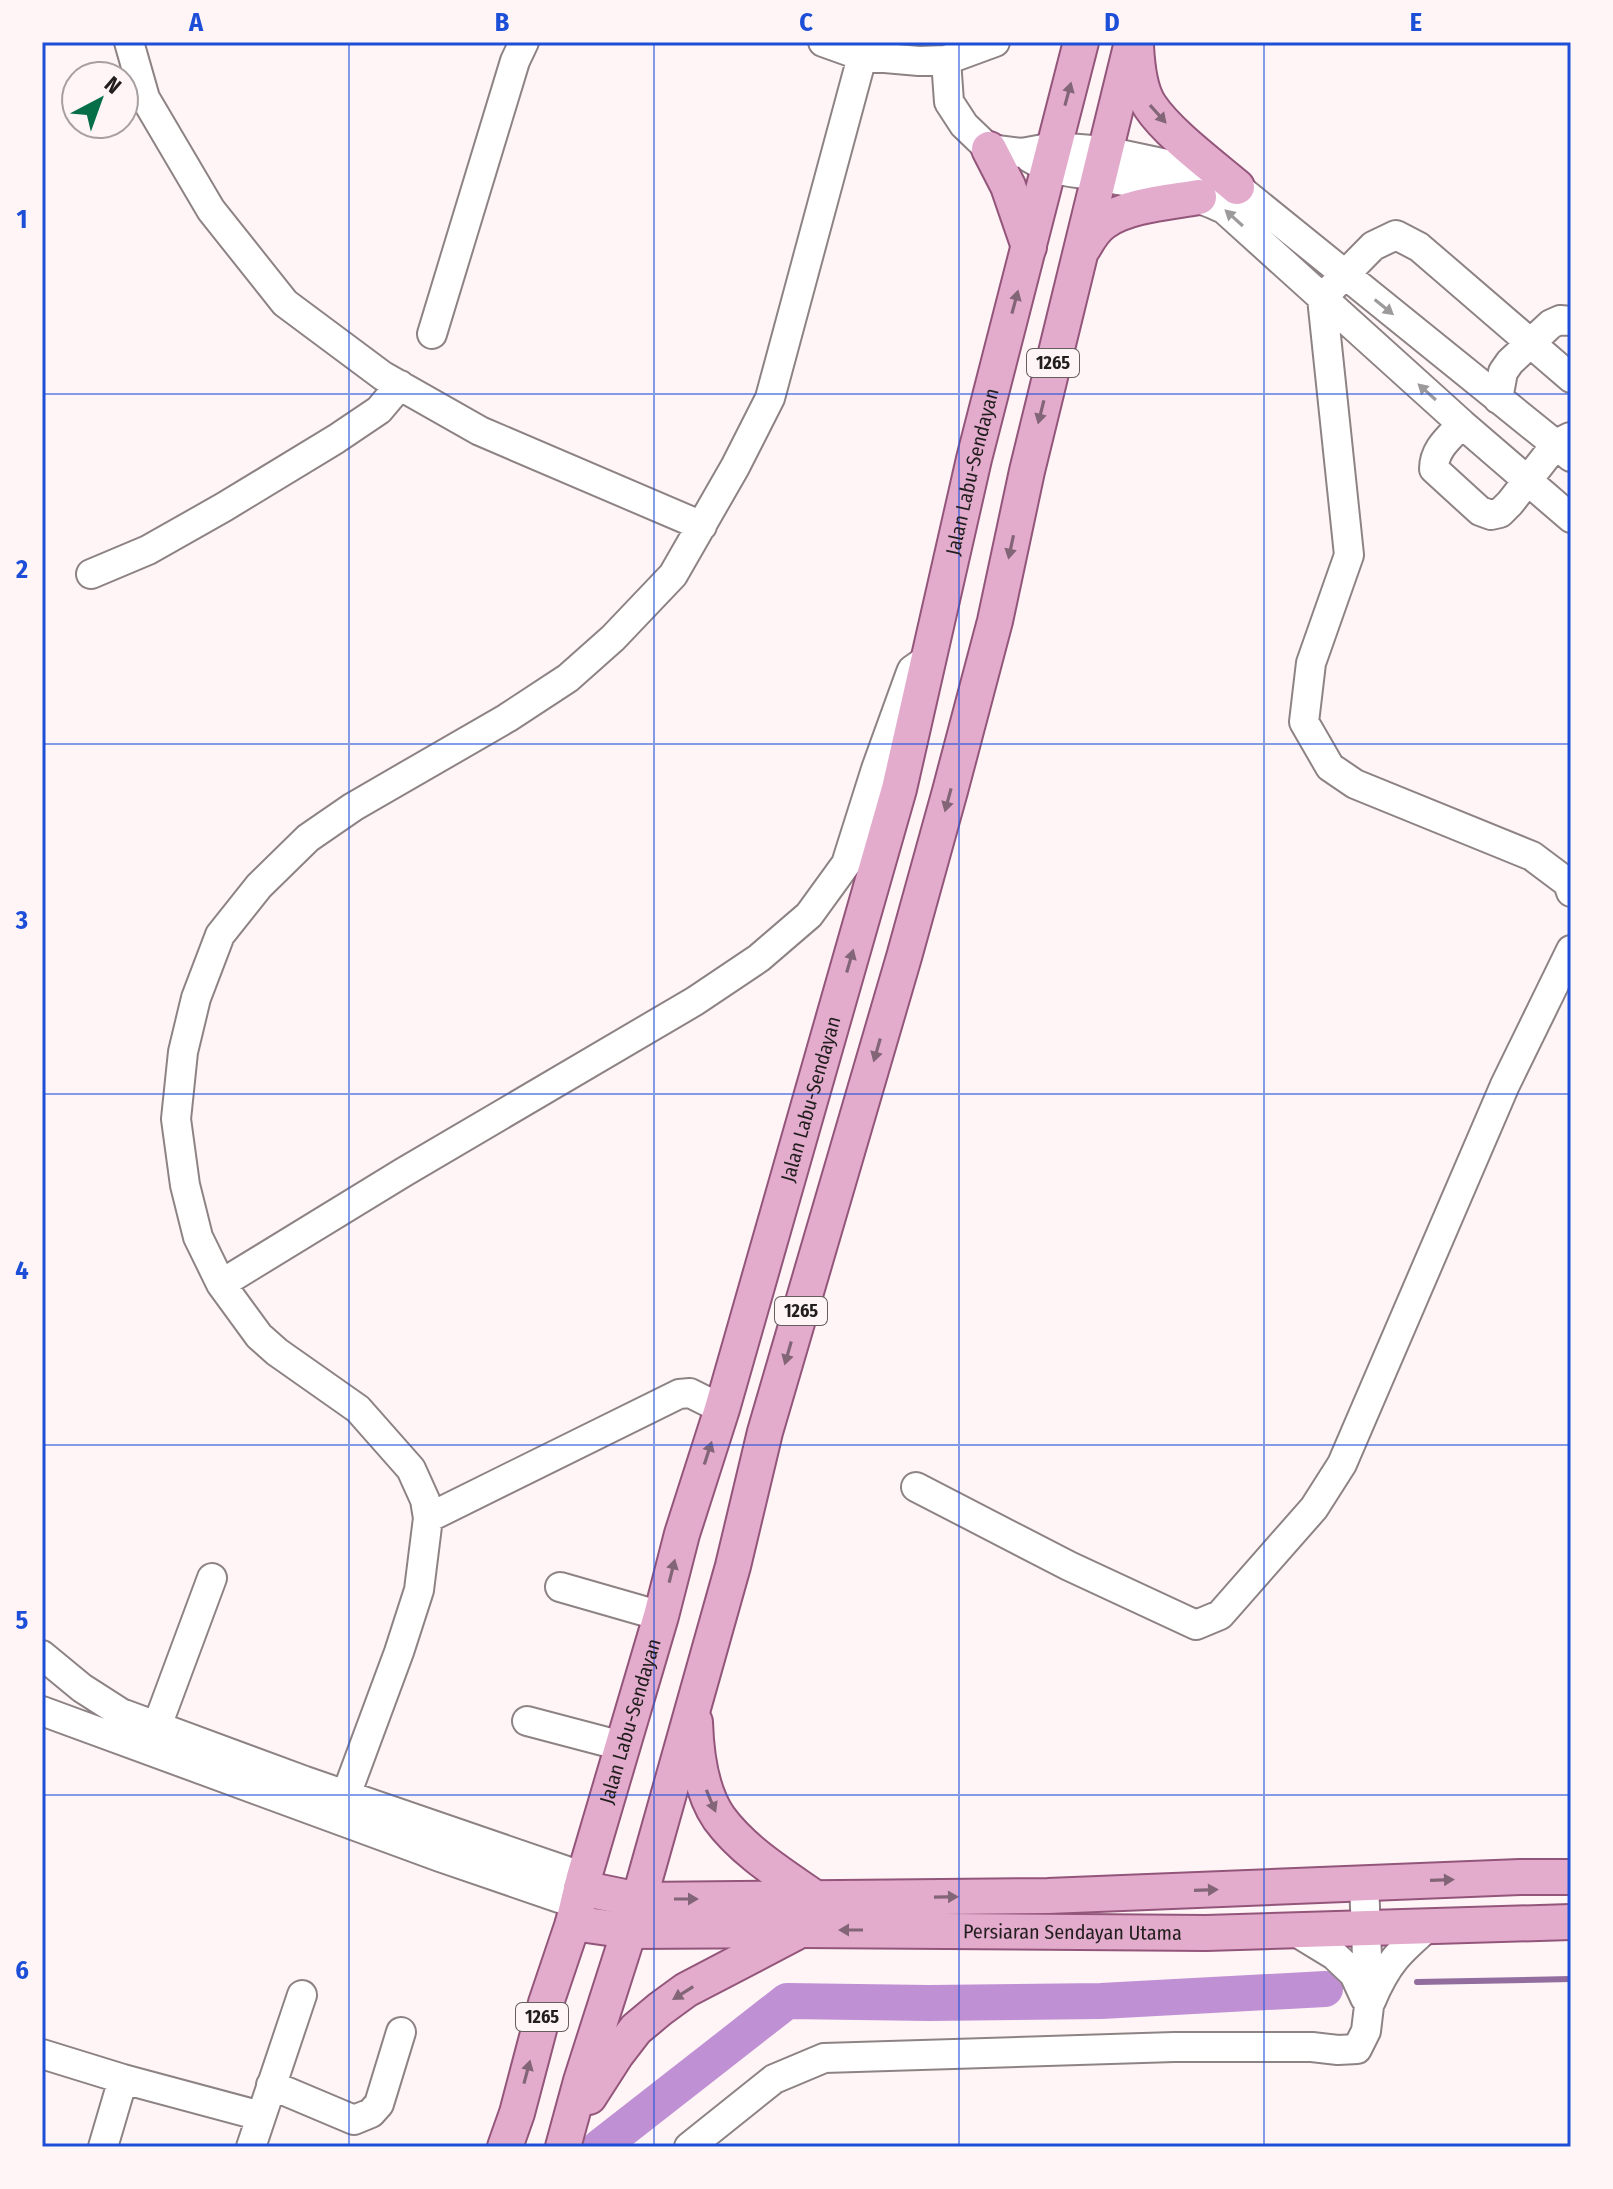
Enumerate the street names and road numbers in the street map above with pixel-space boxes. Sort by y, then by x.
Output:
road number: 1265 [1027,349,1079,377]
street label: Jalan Labu-Sendayan [941,385,1004,558]
street label: Jalan Labu-Sendayan [775,1013,846,1185]
road number: 1265 [775,1297,827,1325]
street label: Jalan Labu-Sendayan [594,1636,666,1807]
street label: Persiaran Sendayan Utama [963,1919,1182,1945]
road number: 1265 [516,2003,568,2031]

